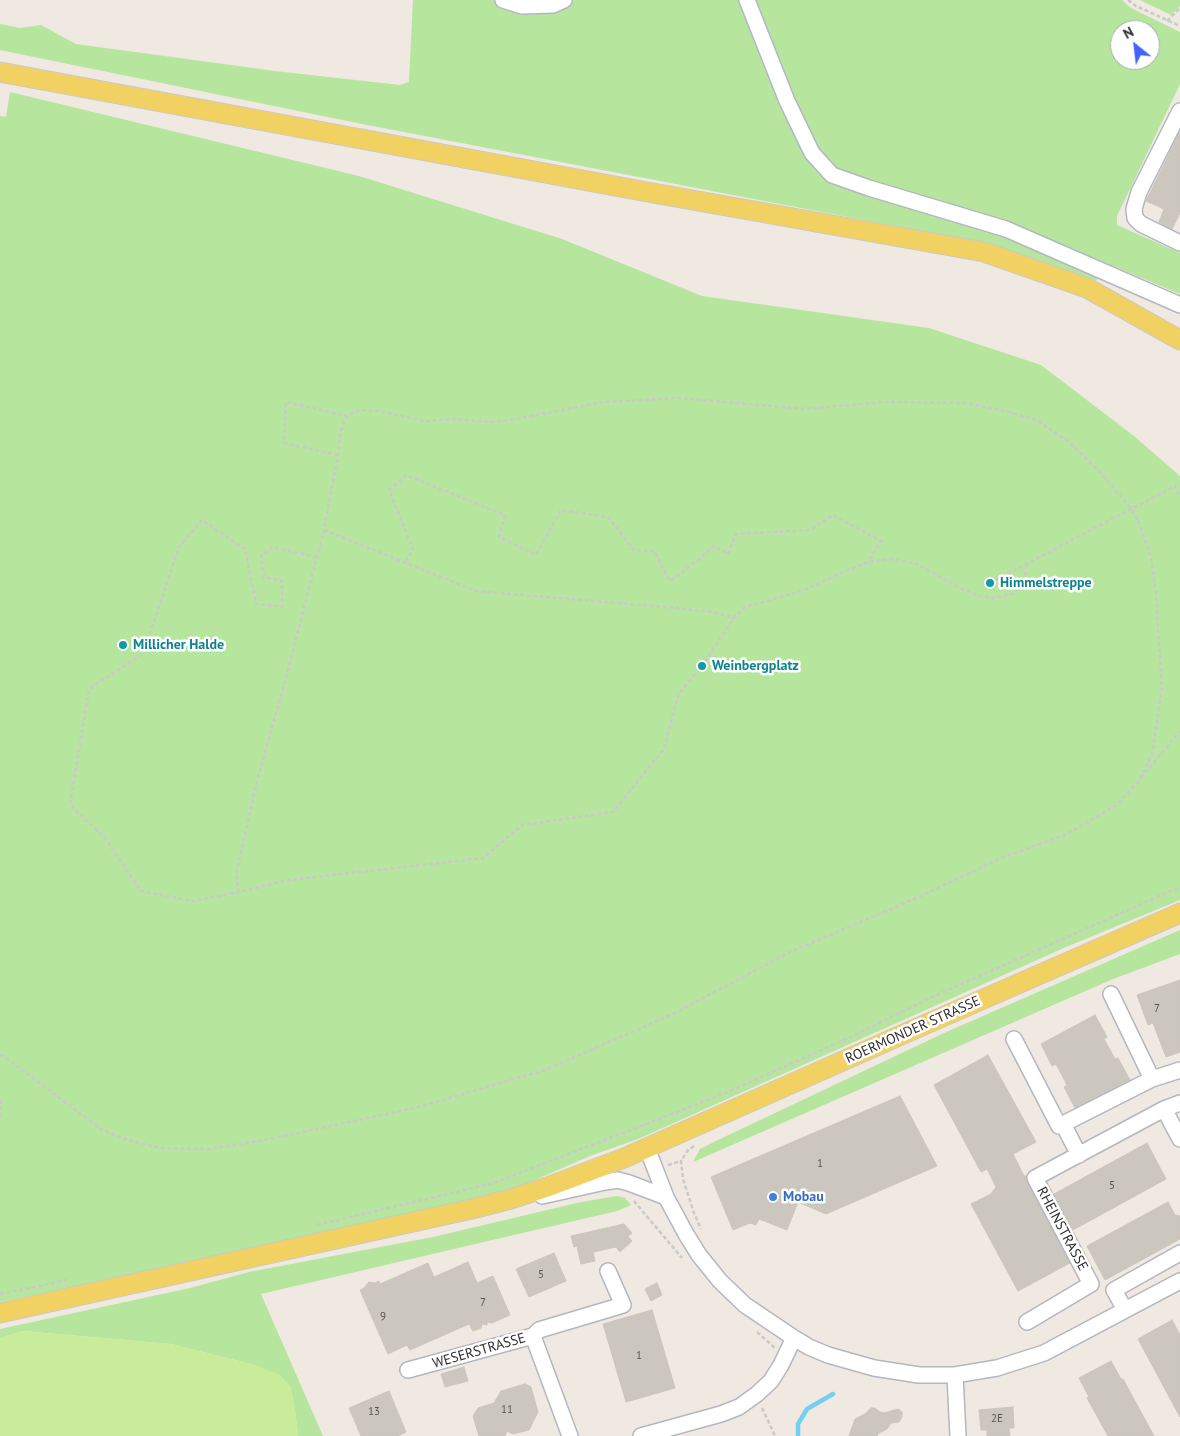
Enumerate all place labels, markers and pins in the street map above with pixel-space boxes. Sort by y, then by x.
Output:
place label: Himmelstreppe [1000,575,1092,591]
marker: Himmelstreppe [984,577,996,589]
place label: Millicher Halde [133,637,224,653]
marker: Millicher Halde [117,639,129,651]
place label: Weinbergplatz [712,658,799,674]
marker: Weinbergplatz [696,660,708,672]
place label: Mobau [783,1189,824,1205]
marker: Mobau [767,1191,779,1203]

